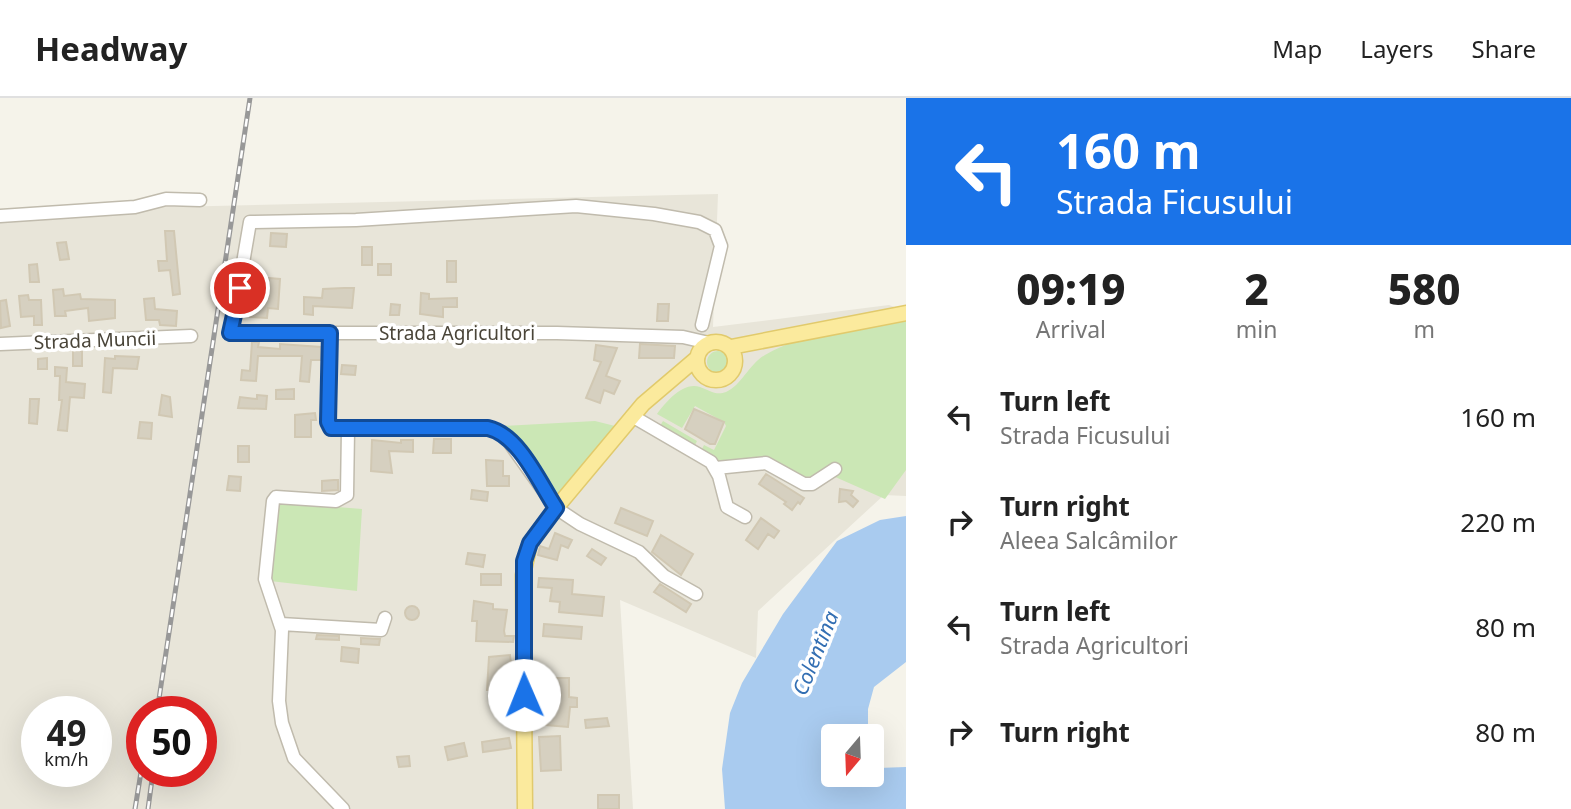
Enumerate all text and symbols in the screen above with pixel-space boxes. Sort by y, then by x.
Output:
text: Headway [35,26,187,71]
text: Map [1272,32,1322,65]
text: Layers [1360,32,1434,65]
text: Share [1472,32,1536,65]
text: 160 m [1056,117,1201,183]
icon: left [941,126,1032,217]
text: Strada Ficusului [1056,180,1293,223]
pin [210,258,270,318]
text: 09:19 [1016,260,1125,317]
text: 2 [1244,260,1269,317]
text: 580 [1388,260,1461,317]
icon: arrive [221,269,259,307]
text: Arrival [1036,313,1106,345]
text: min [1236,313,1277,345]
text: m [1413,313,1435,345]
street label: Strada Agricultori [379,320,535,346]
street label: Strada Muncii [33,325,157,355]
text: Turn left [1000,383,1111,419]
icon: left [941,398,979,436]
text: 160 m [1460,399,1536,435]
text: Strada Ficusului [1000,419,1170,451]
text: Turn right [1000,488,1130,524]
icon: right [941,503,979,541]
text: 220 m [1460,504,1536,540]
text: Aleea Salcâmilor [1000,524,1178,556]
text: Turn left [1000,593,1111,629]
water label: Colentina [785,607,845,699]
icon: left [941,608,979,646]
text: 80 m [1475,609,1536,645]
text: Strada Agricultori [1000,629,1189,661]
position arrow [487,658,561,732]
speed limit sign: 50 [126,696,217,787]
text: 49 [46,709,87,756]
icon: right [941,713,979,751]
text: Turn right [1000,714,1130,750]
text: 80 m [1475,714,1536,750]
north arrow [821,724,884,788]
map controls [821,724,884,787]
text: km/h [44,747,89,771]

